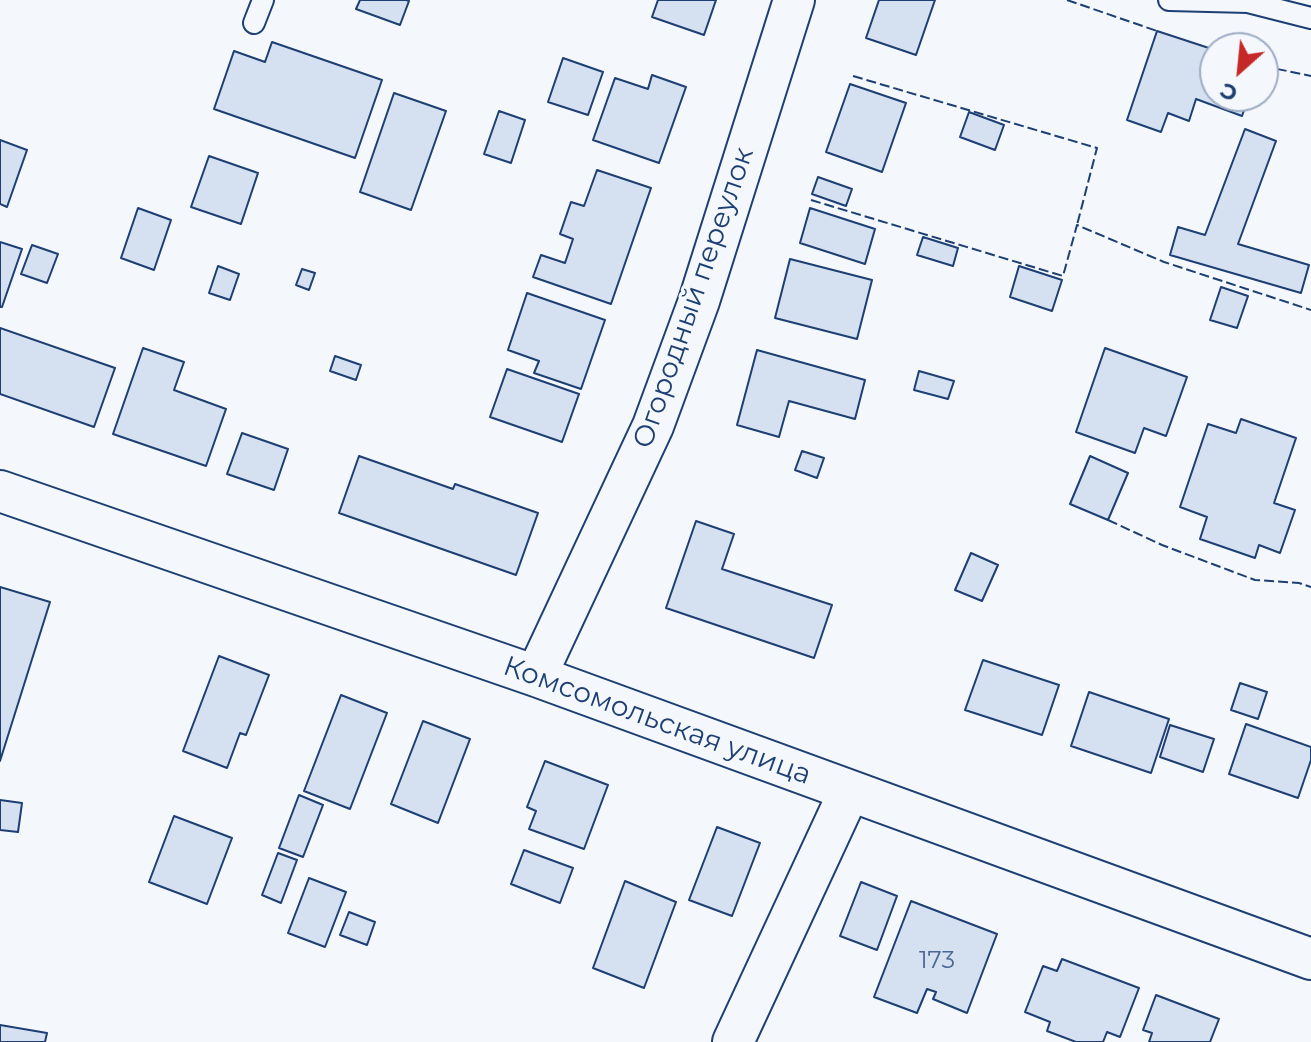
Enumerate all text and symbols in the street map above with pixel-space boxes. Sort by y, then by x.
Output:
north arrow [1199,32,1279,112]
text: С [1216,76,1242,108]
street label: Огородный переулок [627,143,761,453]
street label: Комсомольская улица [498,650,816,792]
house number: 173 [919,947,955,975]

